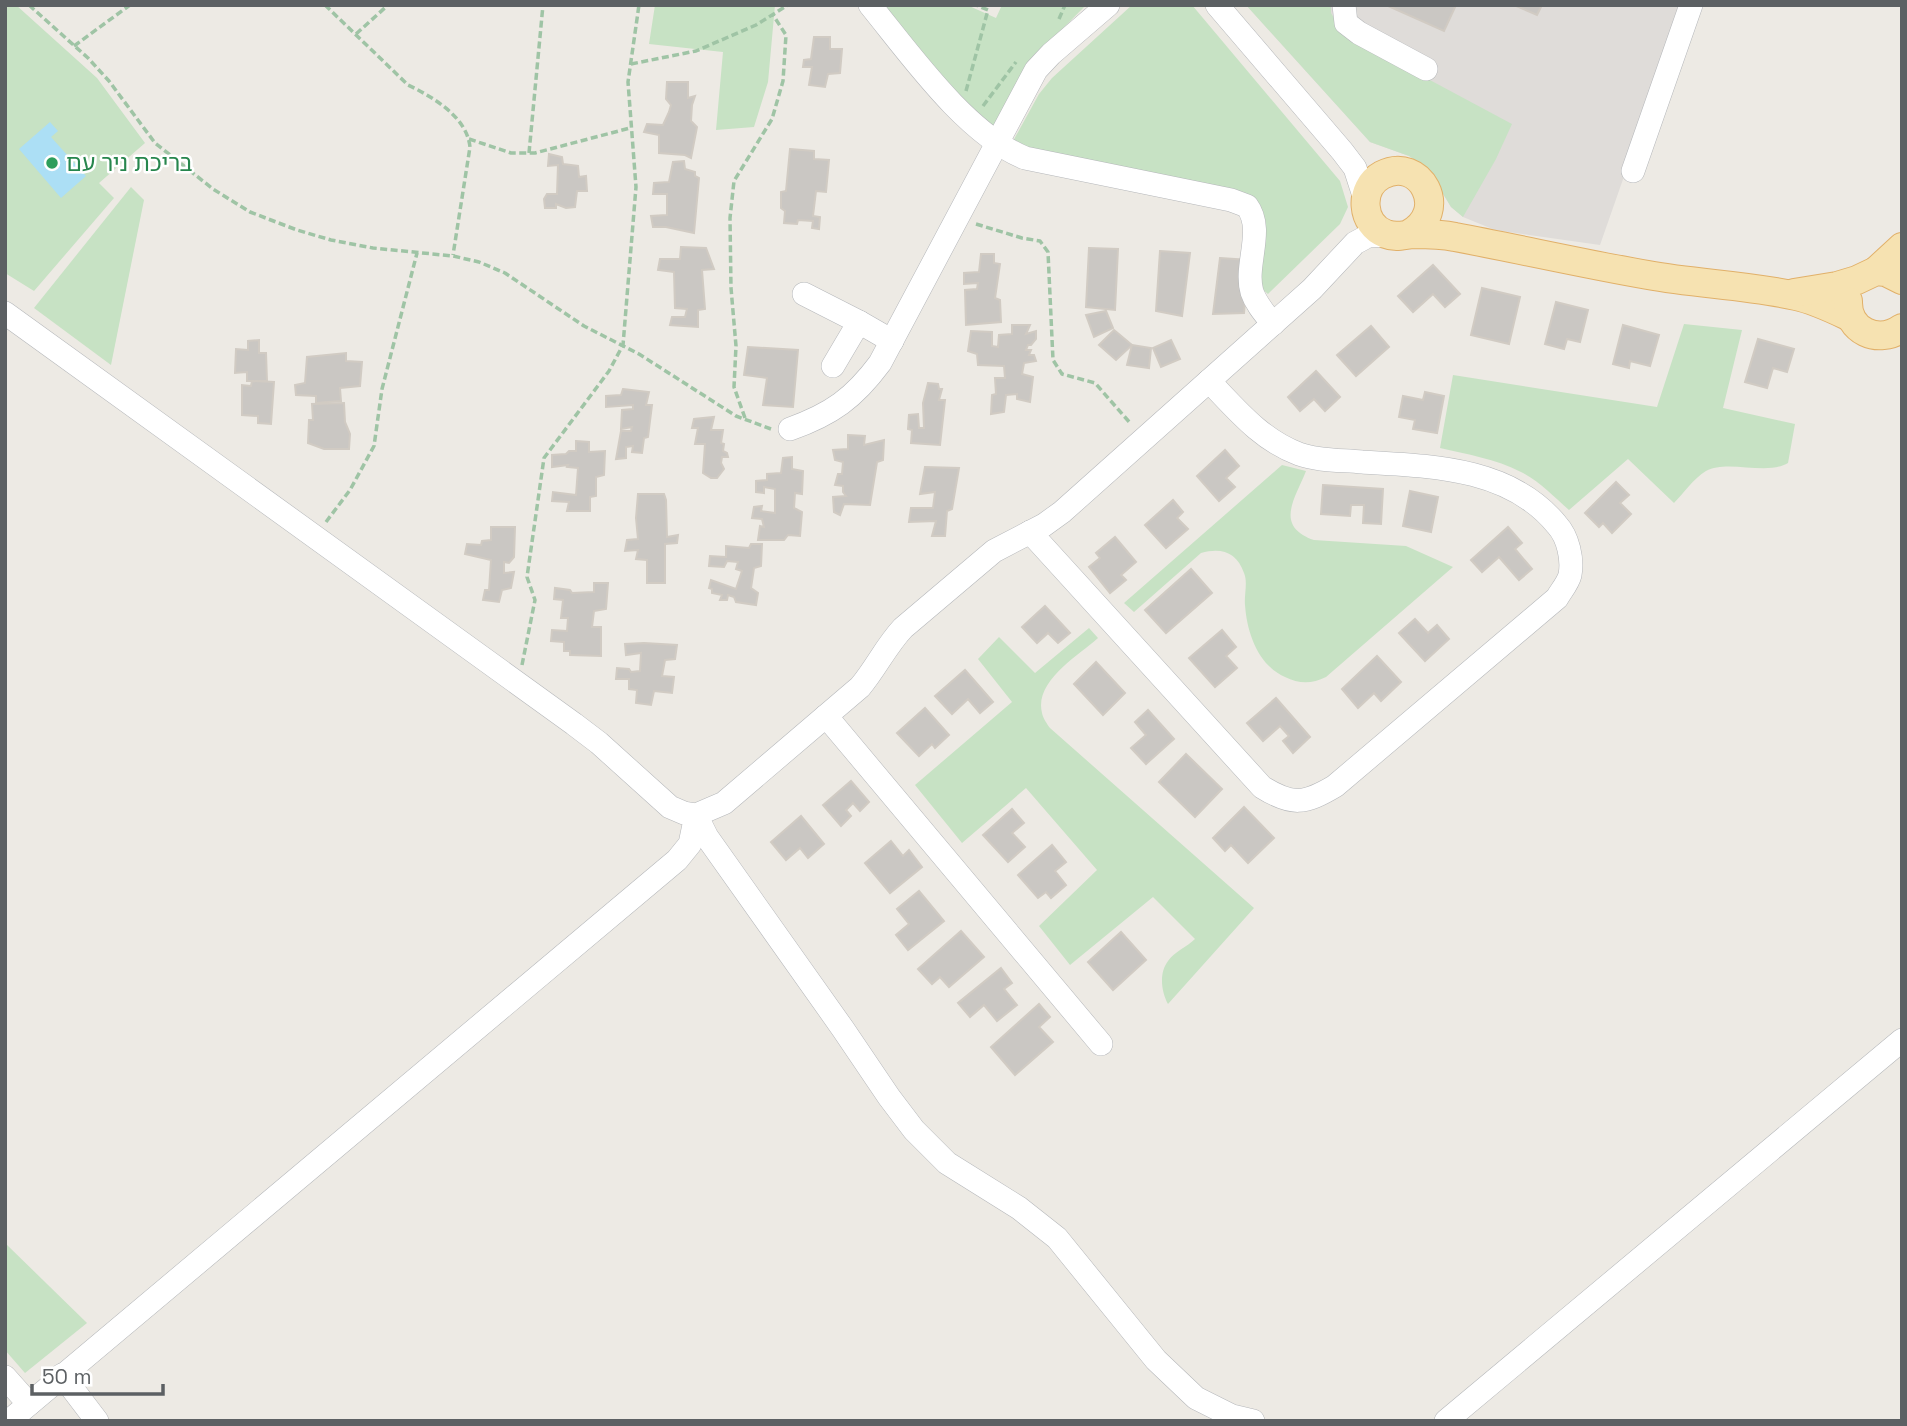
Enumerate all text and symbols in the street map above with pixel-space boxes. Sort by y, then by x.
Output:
place label: בריכת ניר עם [66,148,193,178]
marker: בריכת ניר עם [44,155,60,171]
scale bar [32,1352,163,1396]
text: 50 m [42,1363,92,1390]

